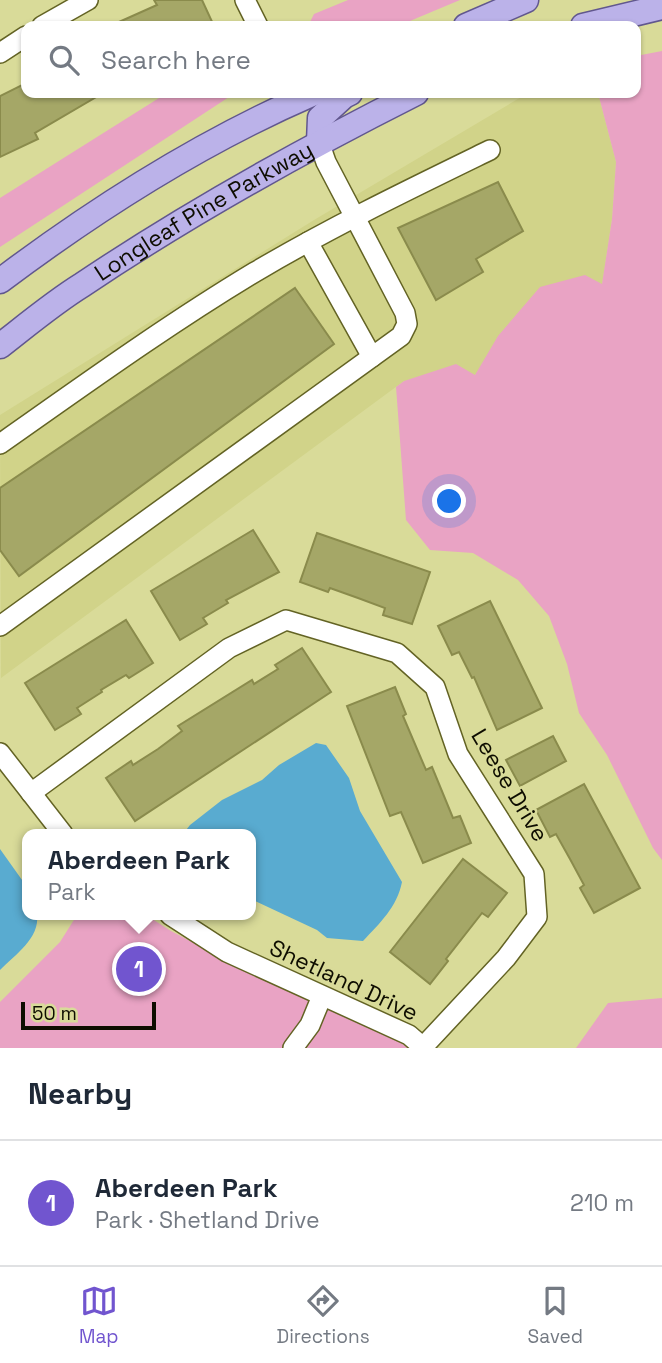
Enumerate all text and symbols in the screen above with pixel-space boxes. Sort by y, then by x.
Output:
search box [21,21,641,98]
icon: search [45,41,83,79]
text: Search here [101,43,251,77]
street label: Longleaf Pine Parkway [89,134,319,288]
your location [432,484,466,518]
street label: Leese Drive [465,723,555,847]
popup [22,829,256,920]
text: Aberdeen Park [48,843,230,877]
text: Park [48,877,96,907]
street label: Shetland Drive [265,932,423,1028]
pin: 1 [116,943,162,995]
scale bar [21,999,156,1031]
text: 50 m [32,1001,77,1026]
text: Nearby [28,1074,132,1113]
text: Aberdeen Park [95,1171,278,1205]
text: 1 [46,1188,56,1218]
text: 210 m [570,1188,634,1218]
text: Park · Shetland Drive [95,1205,320,1235]
tab: Map [79,1282,119,1349]
tab: Directions [277,1282,370,1349]
tab: Saved [528,1282,583,1349]

